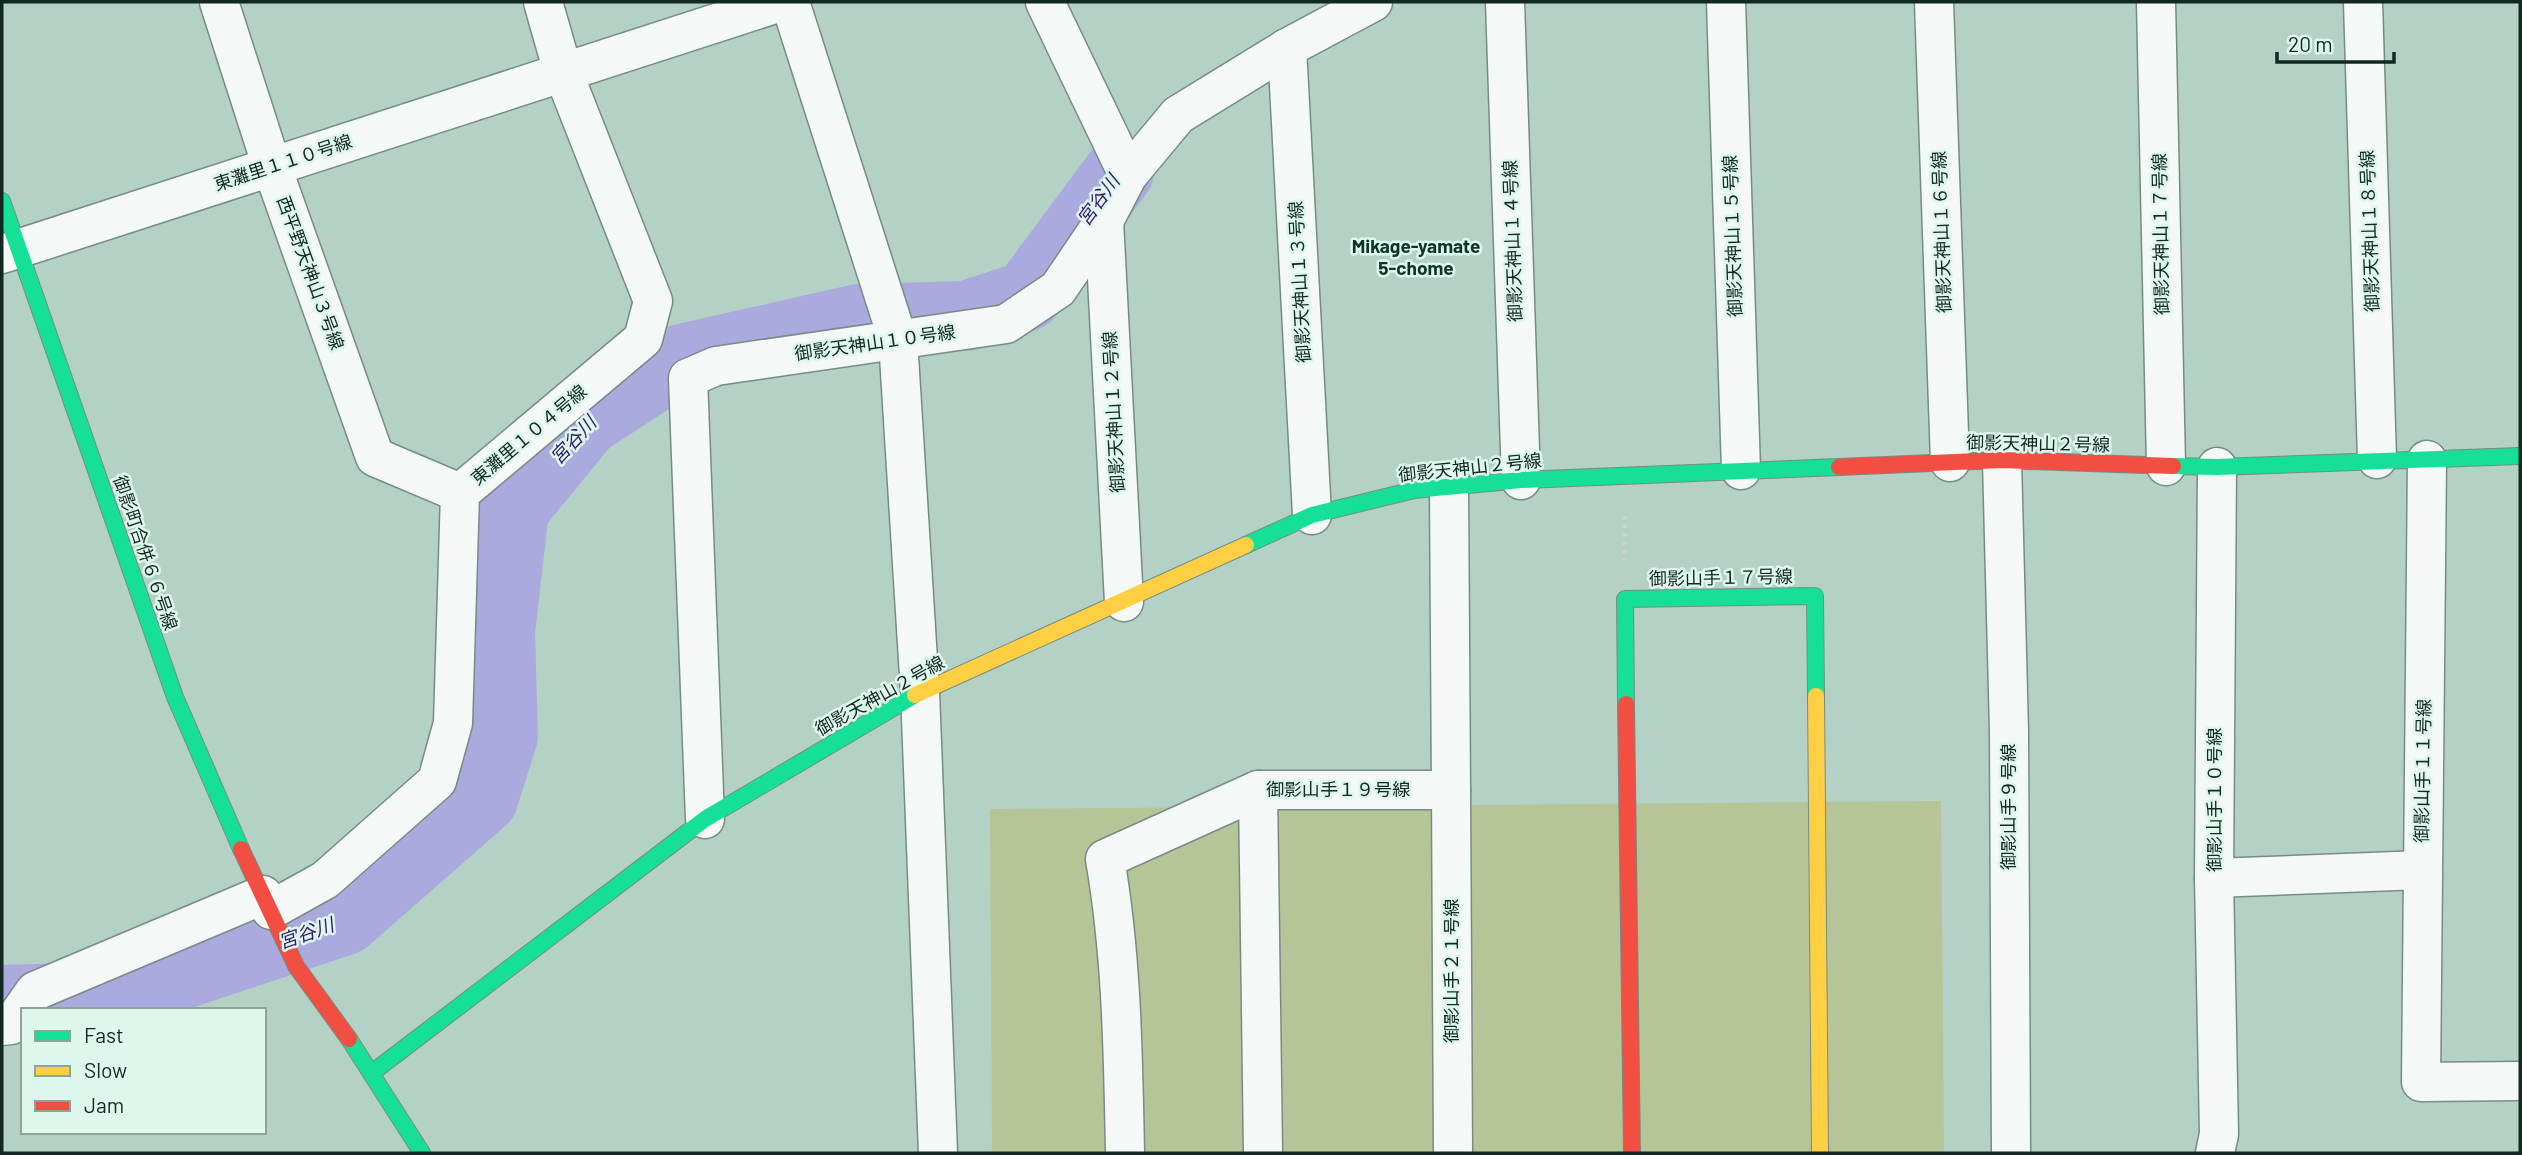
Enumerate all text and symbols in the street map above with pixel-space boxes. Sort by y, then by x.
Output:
scale bar [2277,21,2394,65]
text: 20 m [2288,31,2333,56]
street label: 東灘里１１０号線 [211,129,355,195]
street label: 御影天神山１８号線 [2355,150,2383,312]
street label: 御影天神山１６号線 [1927,151,1955,313]
street label: 御影天神山１７号線 [2148,153,2172,315]
street label: 御影天神山１５号線 [1718,155,1746,317]
street label: 御影天神山１４号線 [1498,160,1526,322]
water label: 宮谷川 [1072,168,1125,230]
street label: 西平野天神山３号線 [273,193,349,353]
street label: 御影天神山１３号線 [1284,201,1314,364]
district label: Mikage-yamate 5-chome [1352,234,1480,279]
street label: 御影天神山１０号線 [793,320,957,364]
street label: 御影天神山１２号線 [1098,331,1128,494]
street label: 東灘里１０４号線 [466,380,591,489]
water label: 宮谷川 [545,410,602,468]
street label: 御影天神山２号線 [1966,431,2110,455]
street label: 御影天神山２号線 [1397,449,1543,485]
street label: 御影町合併６６号線 [109,473,183,633]
street label: 御影山手１７号線 [1649,565,1793,589]
street label: 御影天神山２号線 [811,651,948,740]
street label: 御影山手１１号線 [2410,699,2434,843]
street label: 御影山手１０号線 [2203,728,2225,872]
street label: 御影山手９号線 [1997,744,2019,870]
street label: 御影山手１９号線 [1266,778,1410,800]
street label: 御影山手２１号線 [1440,899,1462,1043]
water label: 宮谷川 [275,912,338,953]
legend [21,1008,266,1134]
text: Fast [84,1022,124,1047]
text: Slow [84,1057,127,1082]
text: Jam [84,1092,124,1117]

